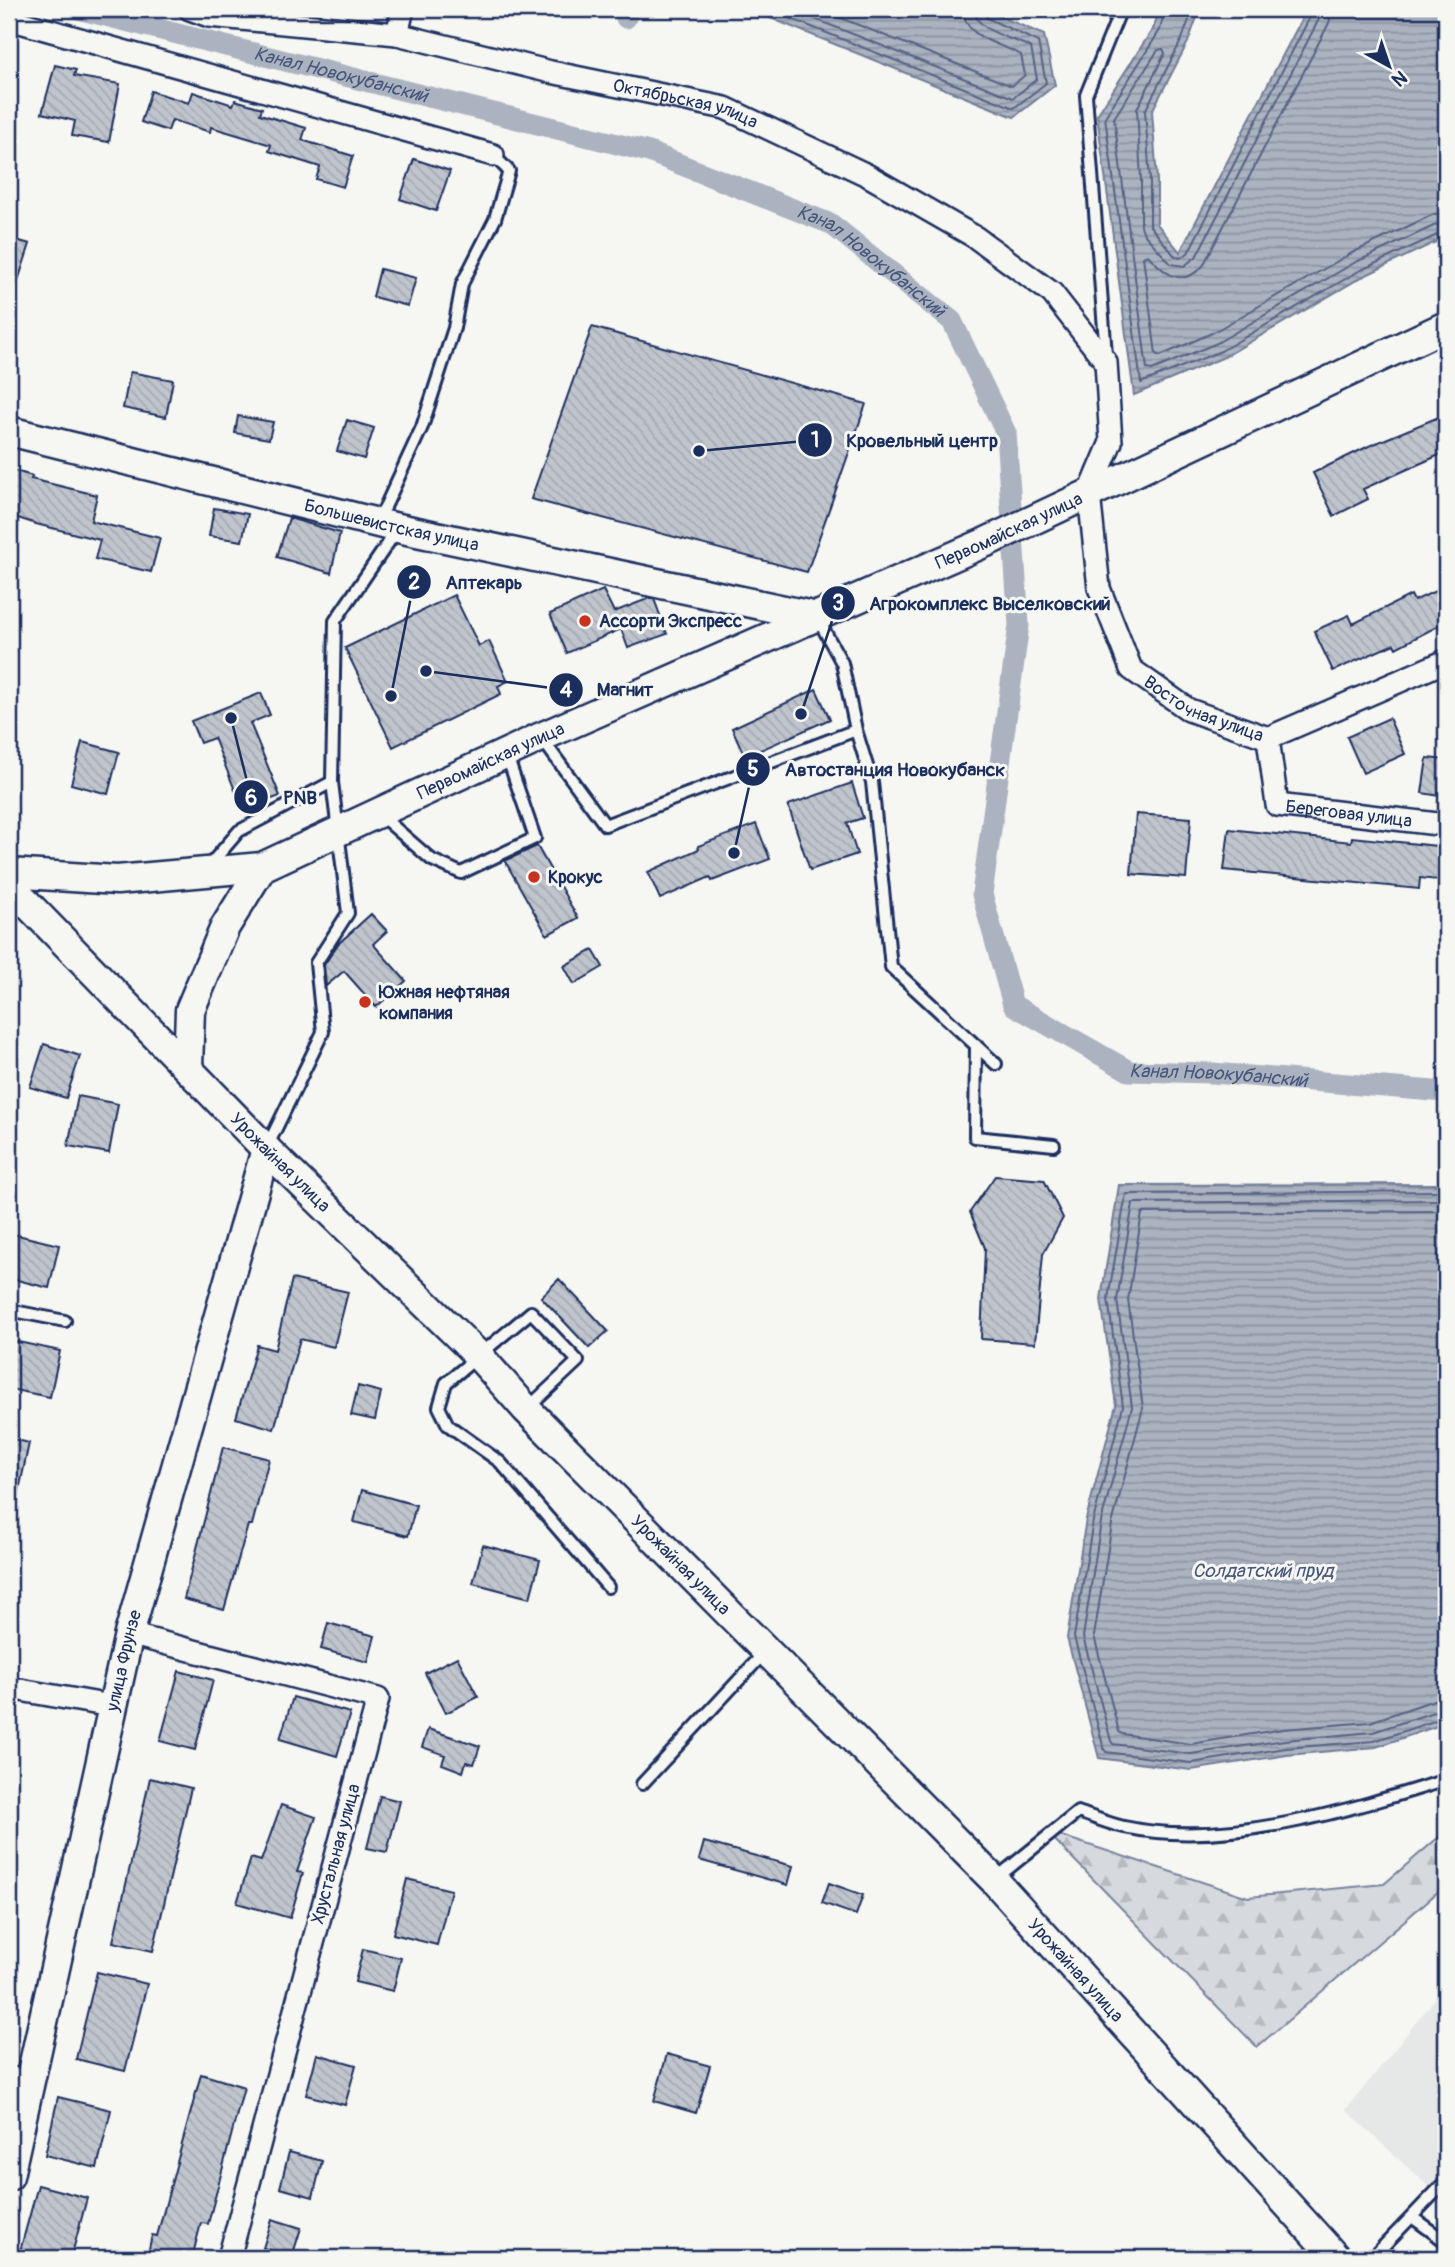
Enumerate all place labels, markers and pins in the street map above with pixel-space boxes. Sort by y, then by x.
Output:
callout: Кровельный центр [797,420,1012,460]
callout: Аптекарь [396,562,536,602]
callout: Агрокомплекс Выселковский [820,583,1125,623]
place label: Ассорти Экспресс [599,610,742,633]
marker: Ассорти Экспресс [577,613,593,629]
callout: Магнит [548,670,668,710]
callout: Автостанция Новокубанск [736,749,1019,789]
callout: PNB [234,777,331,817]
place label: Крокус [548,866,603,889]
marker: Крокус [526,869,542,885]
place label: Южная нефтяная компания [378,981,510,1025]
marker: Южная нефтяная компания [357,994,373,1010]

